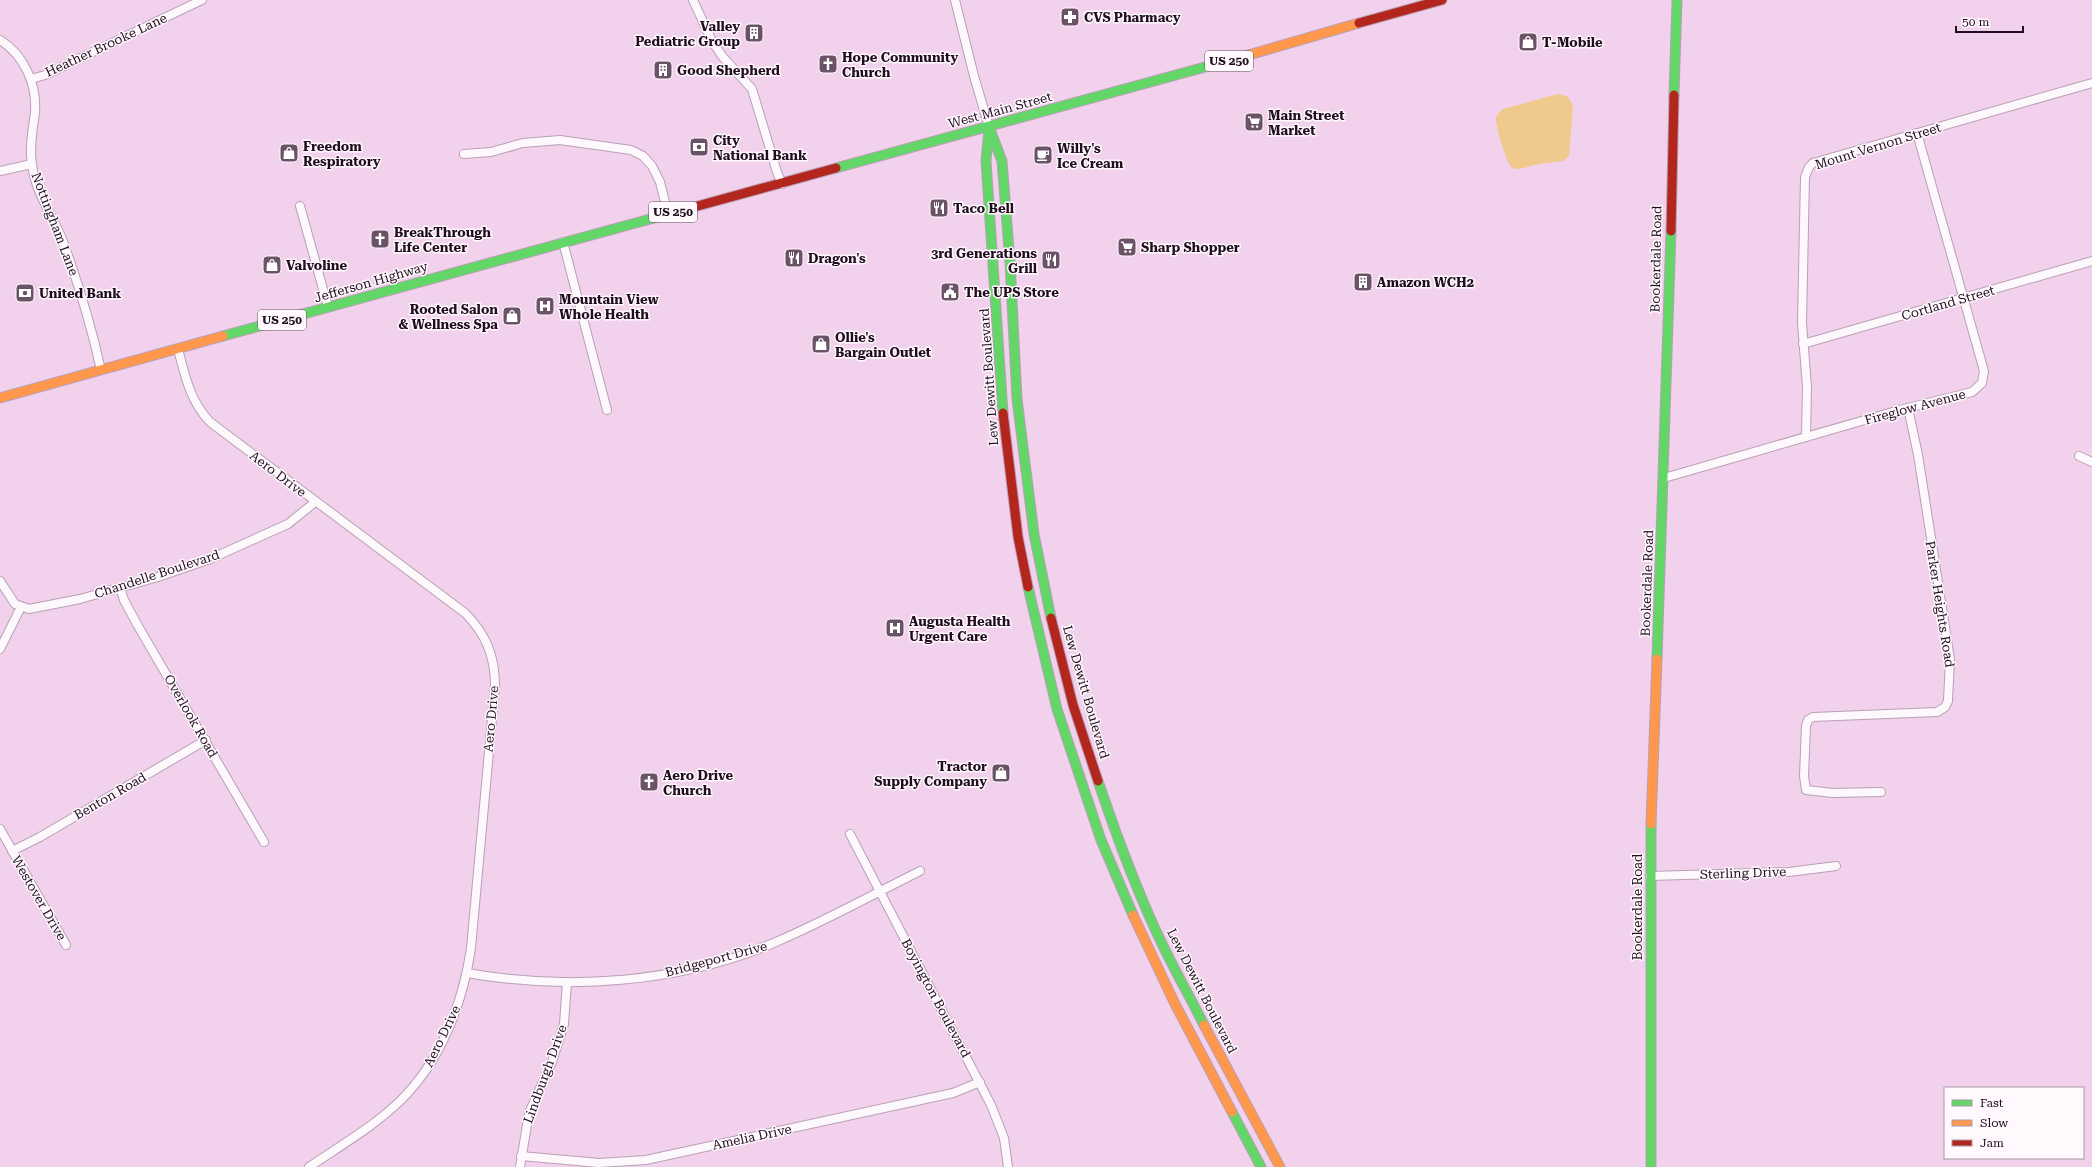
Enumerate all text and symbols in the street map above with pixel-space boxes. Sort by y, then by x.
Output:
pharmacy icon: CVS Pharmacy [1059,6,1081,28]
scale bar [1956,8,2023,34]
street label: Heather Brooke Lane [43,10,169,80]
place label: CVS Pharmacy [1084,10,1181,25]
text: 50 m [1962,15,1989,29]
place label: Valley Pediatric Group [635,19,740,49]
building icon: Valley Pediatric Group [743,22,765,44]
shop icon: T-Mobile [1517,31,1539,53]
place label: T-Mobile [1542,35,1603,50]
place label: Hope Community Church [842,50,958,80]
road number: US 250 [1205,51,1253,71]
church icon: Hope Community Church [817,53,839,75]
building icon: Good Shepherd [652,59,674,81]
place label: Good Shepherd [677,63,780,78]
street label: West Main Street [947,89,1054,131]
place label: Main Street Market [1268,108,1345,138]
supermarket icon: Main Street Market [1243,111,1265,133]
street label: Mount Vernon Street [1813,120,1943,172]
place label: City National Bank [713,133,807,163]
bank icon: City National Bank [688,136,710,158]
place label: Freedom Respiratory [303,139,381,169]
place label: Willy's Ice Cream [1057,141,1124,171]
shop icon: Freedom Respiratory [278,142,300,164]
cafe icon: Willy's Ice Cream [1032,144,1054,166]
street label: Nottingham Lane [28,170,82,278]
restaurant icon: Taco Bell [928,197,950,219]
place label: Taco Bell [953,201,1015,216]
road number: US 250 [649,202,697,222]
street label: Bookerdale Road [1648,205,1664,312]
place label: BreakThrough Life Center [394,225,491,255]
church icon: BreakThrough Life Center [369,228,391,250]
supermarket icon: Sharp Shopper [1116,236,1138,258]
place label: Sharp Shopper [1141,240,1240,255]
place label: 3rd Generations Grill [931,246,1038,276]
restaurant icon: Dragon's [783,247,805,269]
restaurant icon: 3rd Generations Grill [1040,249,1062,271]
place label: Dragon's [808,251,866,266]
shop icon: Valvoline [261,254,283,276]
place label: Valvoline [286,258,348,273]
street label: Jefferson Highway [312,259,430,305]
building icon: Amazon WCH2 [1352,271,1374,293]
place label: Amazon WCH2 [1377,275,1474,290]
public building icon: The UPS Store [939,281,961,303]
bank icon: United Bank [14,282,36,304]
street label: Cortland Street [1900,283,1996,323]
place label: The UPS Store [964,285,1059,300]
place label: United Bank [39,286,121,301]
place label: Mountain View Whole Health [559,292,660,322]
hospital icon: Mountain View Whole Health [534,295,556,317]
place label: Rooted Salon & Wellness Spa [398,302,498,332]
shop icon: Rooted Salon & Wellness Spa [501,305,523,327]
street label: Lew Dewitt Boulevard [977,307,1001,446]
road number: US 250 [258,310,306,330]
place label: Ollie's Bargain Outlet [835,330,932,360]
shop icon: Ollie's Bargain Outlet [810,333,832,355]
street label: Fireglow Avenue [1863,386,1967,428]
street label: Aero Drive [247,448,309,500]
street label: Bookerdale Road [1638,529,1656,637]
street label: Parker Heights Road [1923,540,1958,669]
street label: Chandelle Boulevard [93,546,222,601]
place label: Augusta Health Urgent Care [909,614,1011,644]
hospital icon: Augusta Health Urgent Care [884,617,906,639]
street label: Lew Dewitt Boulevard [1060,624,1112,761]
street label: Overlook Road [161,672,221,761]
street label: Aero Drive [481,685,501,753]
place label: Tractor Supply Company [874,759,987,789]
shop icon: Tractor Supply Company [990,762,1012,784]
place label: Aero Drive Church [663,768,734,798]
street label: Benton Road [71,769,149,823]
church icon: Aero Drive Church [638,771,660,793]
street label: Westover Drive [9,853,69,943]
street label: Bookerdale Road [1630,853,1645,960]
street label: Sterling Drive [1700,864,1786,882]
street label: Lew Dewitt Boulevard [1164,926,1240,1056]
street label: Boyington Boulevard [898,936,974,1061]
street label: Bridgeport Drive [663,938,769,980]
street label: Aero Drive [421,1003,463,1069]
street label: Lindburgh Drive [520,1023,570,1125]
legend [1944,1087,2084,1159]
text: Fast [1980,1096,2004,1110]
text: Slow [1980,1116,2008,1130]
street label: Amelia Drive [711,1121,793,1153]
text: Jam [1980,1136,2004,1150]

